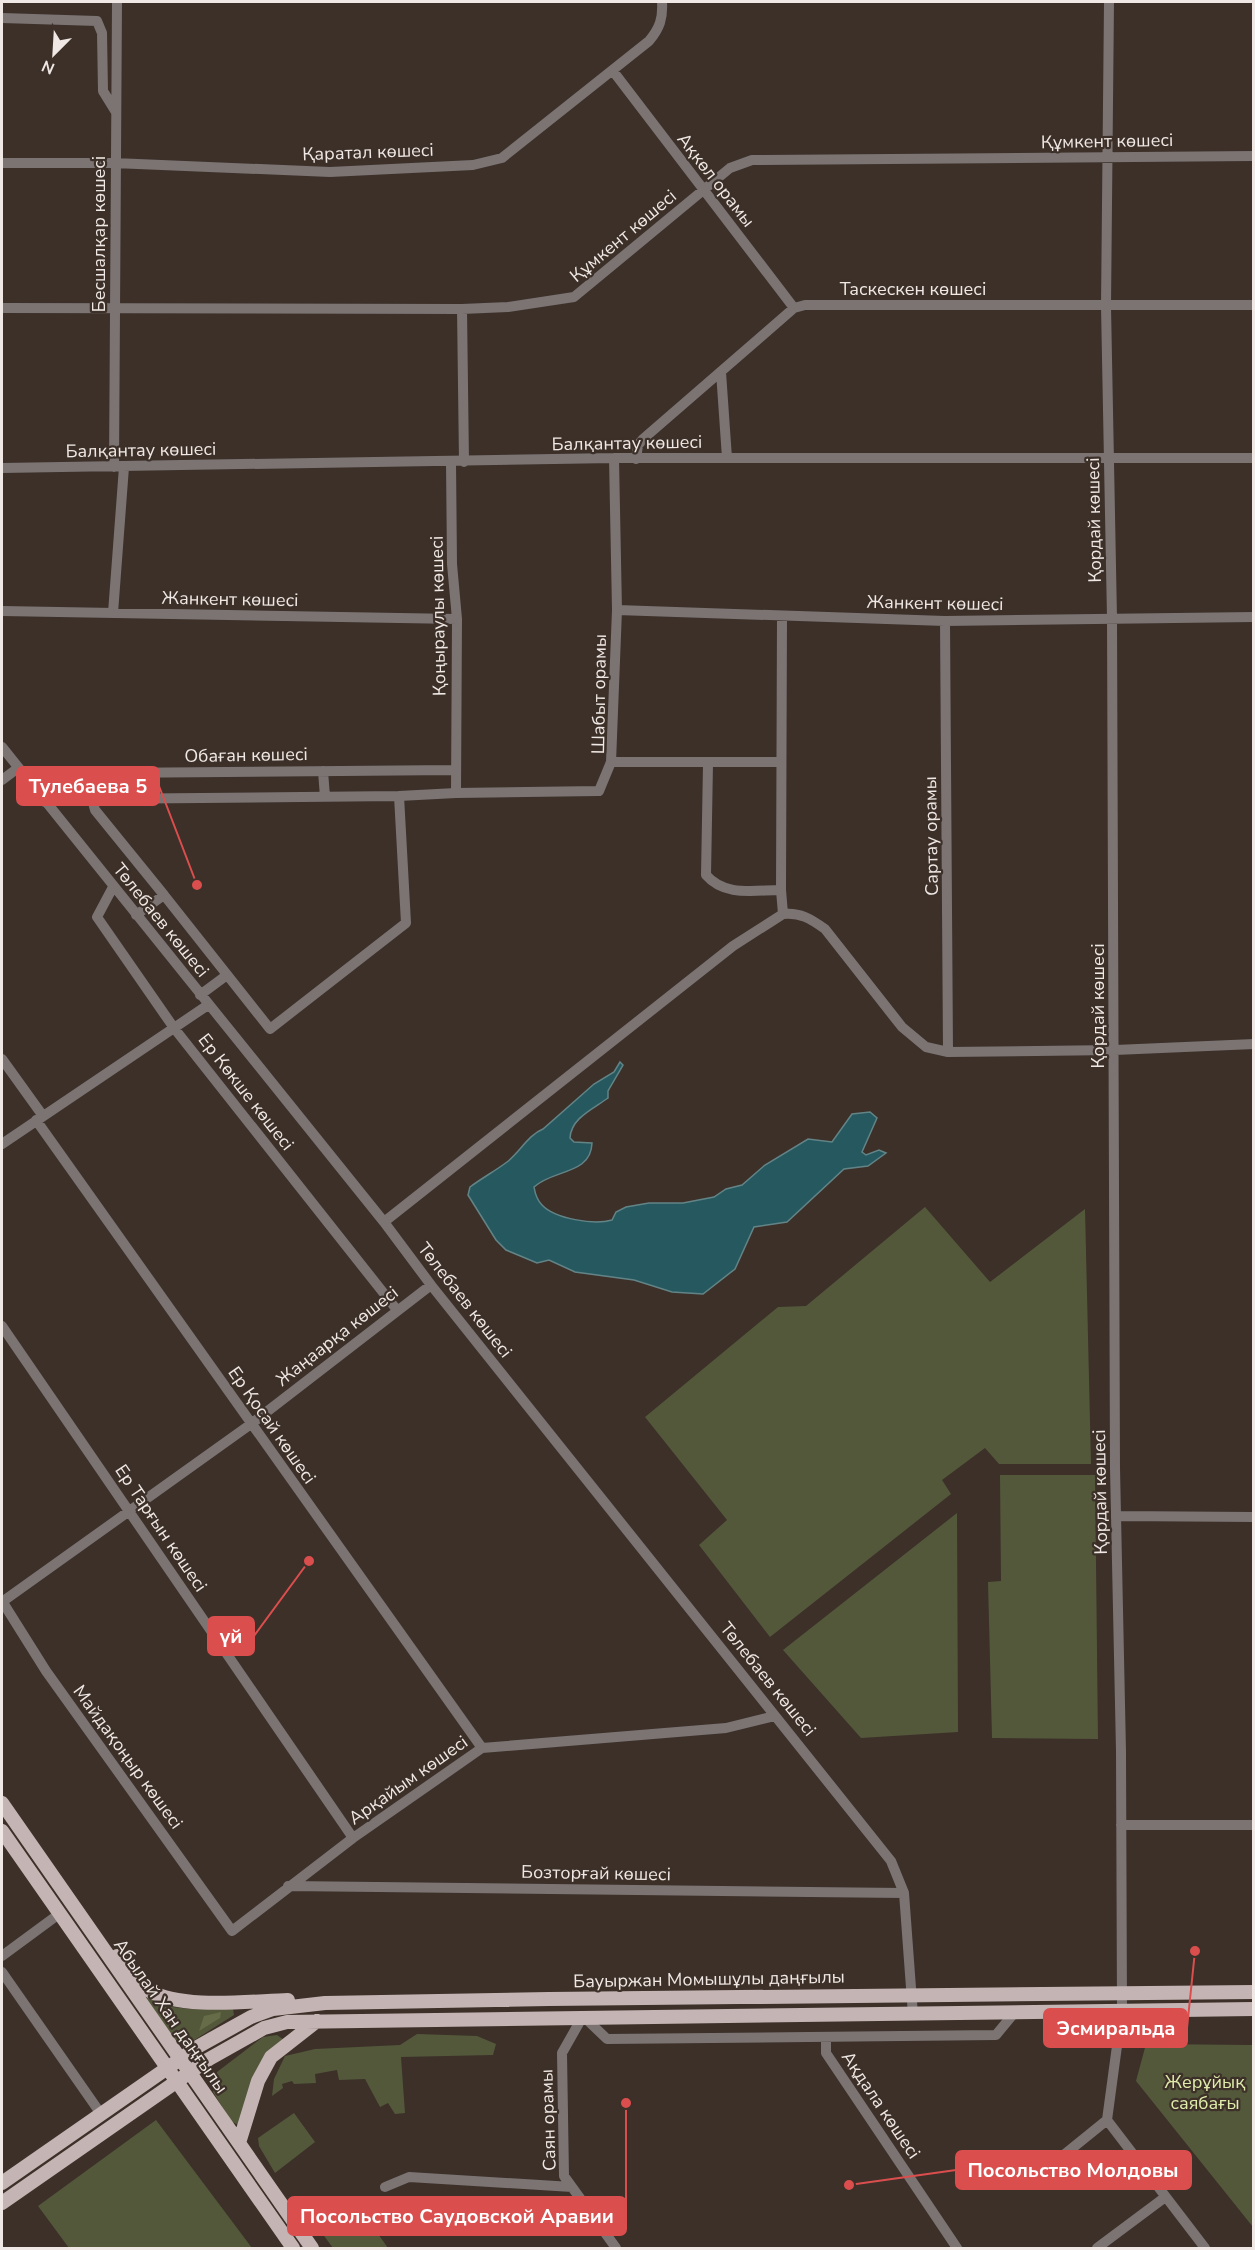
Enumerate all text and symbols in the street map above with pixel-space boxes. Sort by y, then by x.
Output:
north arrow [24,24,84,84]
text: N [38,54,58,79]
street label: Ақкөл орамы [672,128,760,232]
street label: Құмкент көшесі [1041,128,1173,154]
street label: Қаратал көшесі [302,138,434,166]
street label: Бесшалқар көшесі [87,156,111,312]
street label: Құмкент көшесі [565,184,681,288]
street label: Таскескен көшесі [840,277,986,301]
street label: Балқантау көшесі [551,430,703,456]
street label: Балқантау көшесі [65,437,217,463]
street label: Қордай көшесі [1081,457,1107,583]
street label: Қоңыраулы көшесі [425,536,451,696]
street label: Жанкент көшесі [161,586,299,612]
street label: Жанкент көшесі [866,590,1004,616]
street label: Шабыт орамы [586,634,612,754]
street label: Обаған көшесі [184,742,308,768]
callout: Тулебаева 5 [17,767,159,805]
text: Тулебаева 5 [29,773,147,800]
street label: Сартау орамы [918,776,944,896]
street label: Төлебаев көшесі [108,858,214,982]
street label: Қордай көшесі [1086,943,1110,1069]
street label: Ер Көкше көшесі [193,1029,299,1155]
street label: Төлебаев көшесі [412,1237,518,1363]
street label: Жаңаарқа көшесі [271,1281,403,1391]
street label: Ер Қосай көшесі [223,1362,321,1488]
street label: Қордай көшесі [1087,1429,1113,1555]
street label: Ер Тарғын көшесі [109,1460,213,1596]
callout: үй [208,1617,254,1655]
street label: Төлебаев көшесі [715,1617,821,1741]
text: үй [219,1623,242,1650]
street label: Майдақоңыр көшесі [68,1680,188,1834]
street label: Арқайым көшесі [344,1730,472,1830]
street label: Бозторғай көшесі [521,1860,671,1886]
street label: Абылай Хан даңғылы [108,1934,234,2098]
street label: Бауыржан Момышұлы даңғылы [573,1965,845,1993]
callout: Эсмиральда [1044,2009,1187,2047]
text: Эсмиральда [1056,2015,1176,2042]
street label: Ақдала көшесі [836,2046,926,2164]
street label: Саян орамы [534,2069,562,2171]
park label: Жерұйық саябағы [1165,2070,1245,2115]
callout: Посольство Молдовы [956,2151,1191,2189]
text: Посольство Молдовы [967,2157,1179,2184]
callout: Посольство Саудовской Аравии [288,2197,626,2235]
text: Посольство Саудовской Аравии [300,2203,614,2230]

